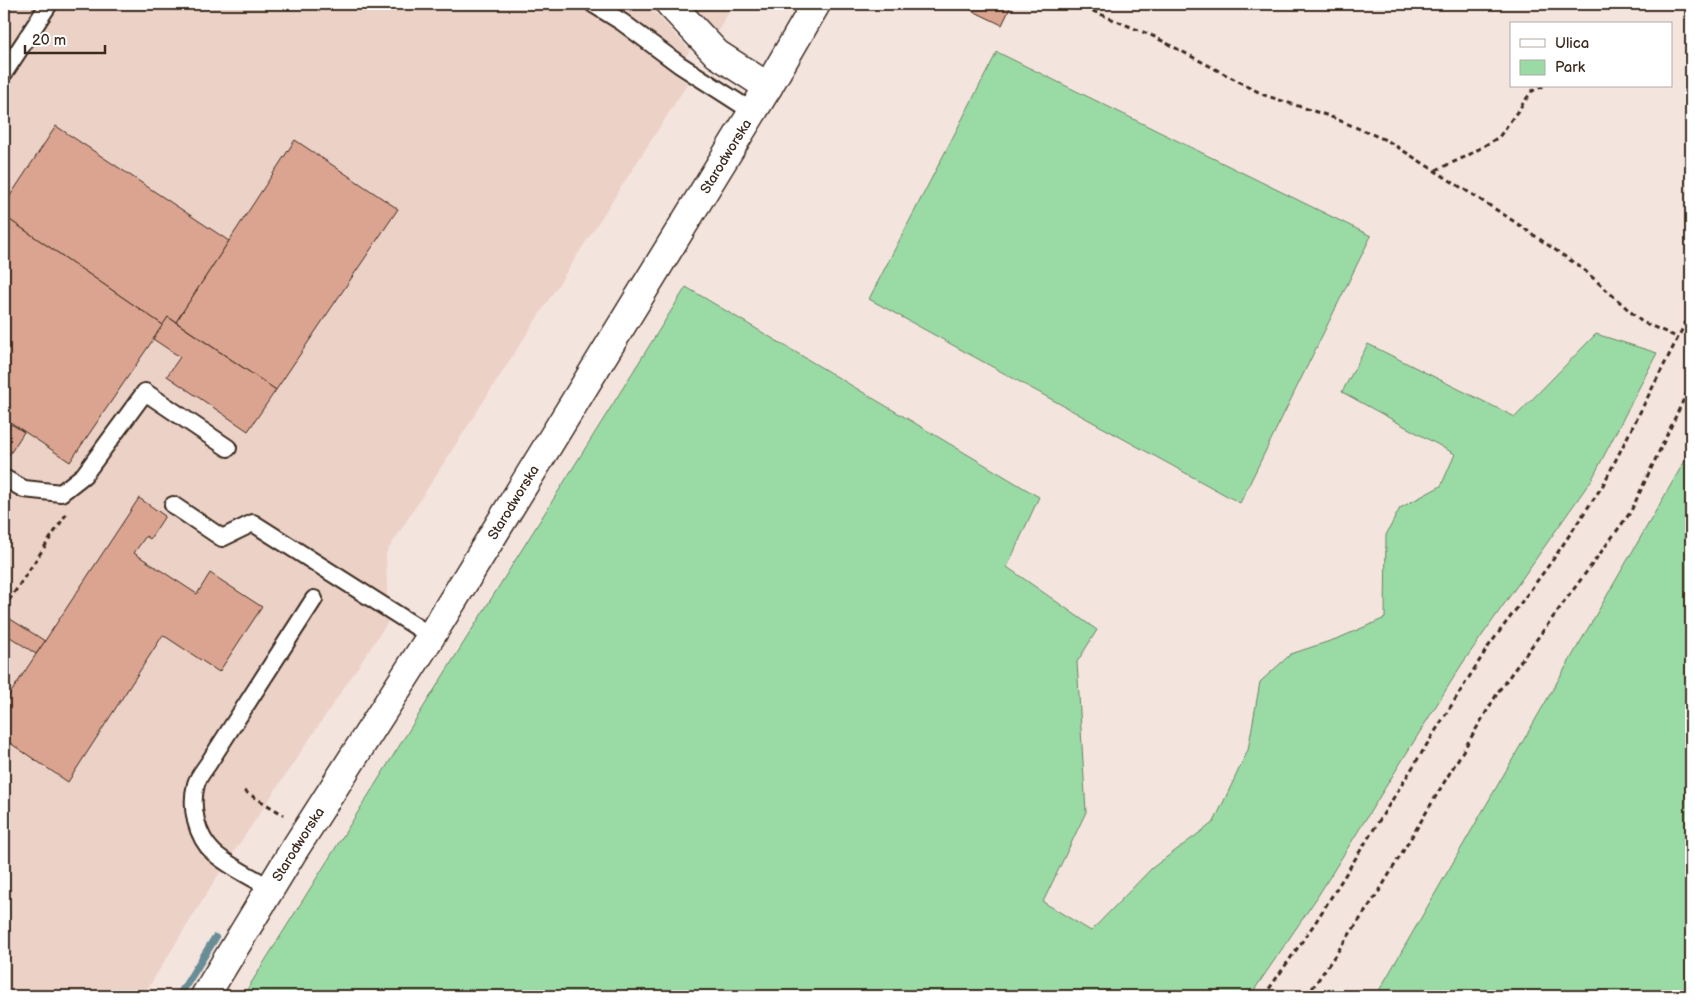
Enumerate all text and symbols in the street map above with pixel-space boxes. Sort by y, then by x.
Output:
scale bar [25,22,105,54]
legend [1510,22,1672,88]
text: 20 m [32,31,66,50]
text: Ulica [1555,34,1589,53]
text: Park [1555,58,1586,77]
street label: Starodworska [697,116,755,197]
street label: Starodworska [484,462,543,543]
street label: Starodworska [269,804,328,885]

